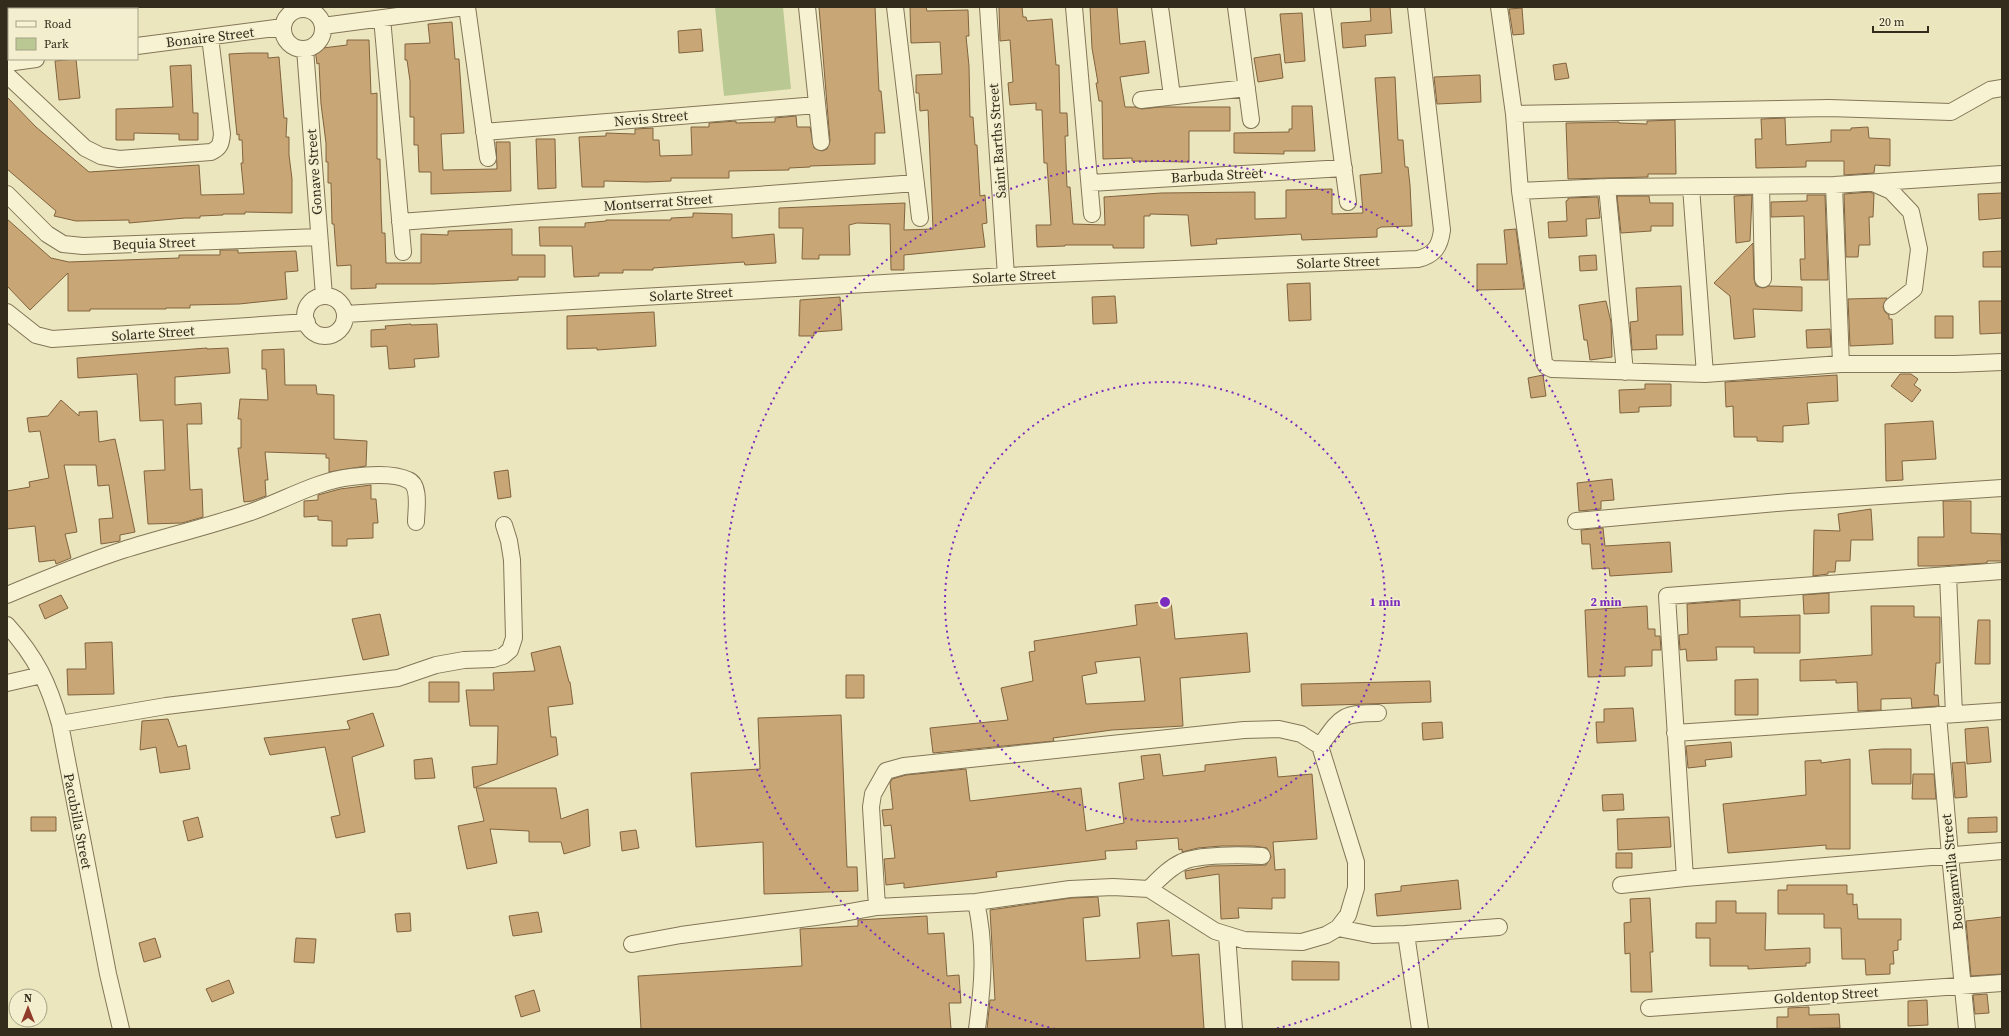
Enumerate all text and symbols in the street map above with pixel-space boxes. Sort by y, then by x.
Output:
legend [8,8,138,60]
scale bar [1873,8,1928,34]
text: 20 m [1879,14,1905,30]
text: Road [44,16,71,32]
street label: Bonaire Street [165,22,256,52]
text: Park [44,36,69,52]
street label: Saint Barths Street [983,82,1011,199]
street label: Nevis Street [613,105,689,131]
street label: Gonave Street [301,128,327,216]
street label: Barbuda Street [1171,163,1264,187]
street label: Montserrat Street [603,188,714,216]
street label: Bequia Street [112,232,196,254]
street label: Solarte Street [1296,251,1380,273]
street label: Solarte Street [972,264,1056,288]
street label: Solarte Street [649,282,733,306]
street label: Solarte Street [111,320,196,346]
text: 1 min [1369,594,1401,610]
text: 2 min [1590,594,1622,610]
centre of rings [1158,595,1172,609]
street label: Pacubilla Street [59,771,97,871]
street label: Bougamvilla Street [1936,813,1968,931]
street label: Goldentop Street [1773,981,1879,1009]
north arrow [8,988,48,1028]
text: N [24,991,32,1006]

